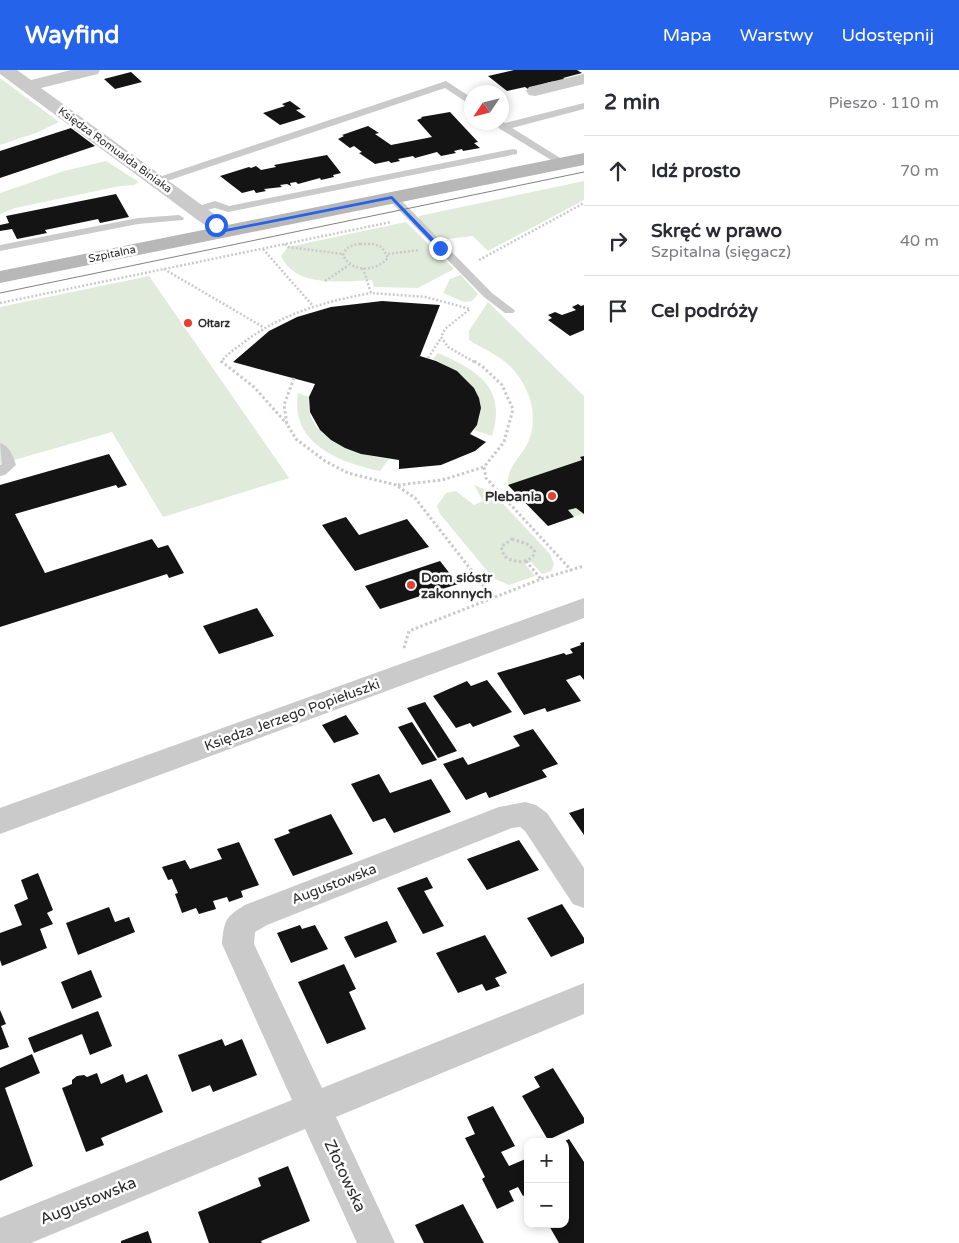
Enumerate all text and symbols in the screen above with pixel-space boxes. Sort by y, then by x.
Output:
text: Wayfind [25,21,120,50]
text: Mapa [663,24,712,46]
text: Warstwy [740,24,813,46]
text: Udostępnij [841,24,934,46]
north arrow [464,85,509,130]
text: 2 min [604,90,660,115]
text: Pieszo · 110 m [828,93,939,113]
street label: Księdza Romualda Biniaka [56,104,174,196]
icon: ahead [604,157,632,185]
text: Idź prosto [651,160,741,182]
text: 70 m [900,161,939,181]
route start [205,214,228,237]
text: Skręć w prawo [651,220,782,242]
icon: right [604,227,632,255]
text: 40 m [900,231,939,251]
route end [429,237,452,260]
text: Szpitalna (sięgacz) [651,242,791,262]
street label: Szpitalna [87,243,137,265]
icon: arrive [604,297,632,325]
text: Cel podróży [651,300,758,322]
marker: Ołtarz [182,317,194,329]
place label: Ołtarz [198,317,230,330]
place label: Plebania [485,488,542,505]
marker: Plebania [546,490,558,502]
place label: Dom sióstr zakonnych [421,569,493,602]
marker: Dom sióstr zakonnych [405,579,417,591]
street label: Księdza Jerzego Popiełuszki [202,675,382,755]
street label: Augustowska [289,860,379,908]
street label: Złotowska [320,1137,370,1215]
map controls [524,1138,569,1228]
button: + [524,1138,569,1183]
street label: Augustowska [37,1173,139,1229]
button: − [524,1183,569,1228]

